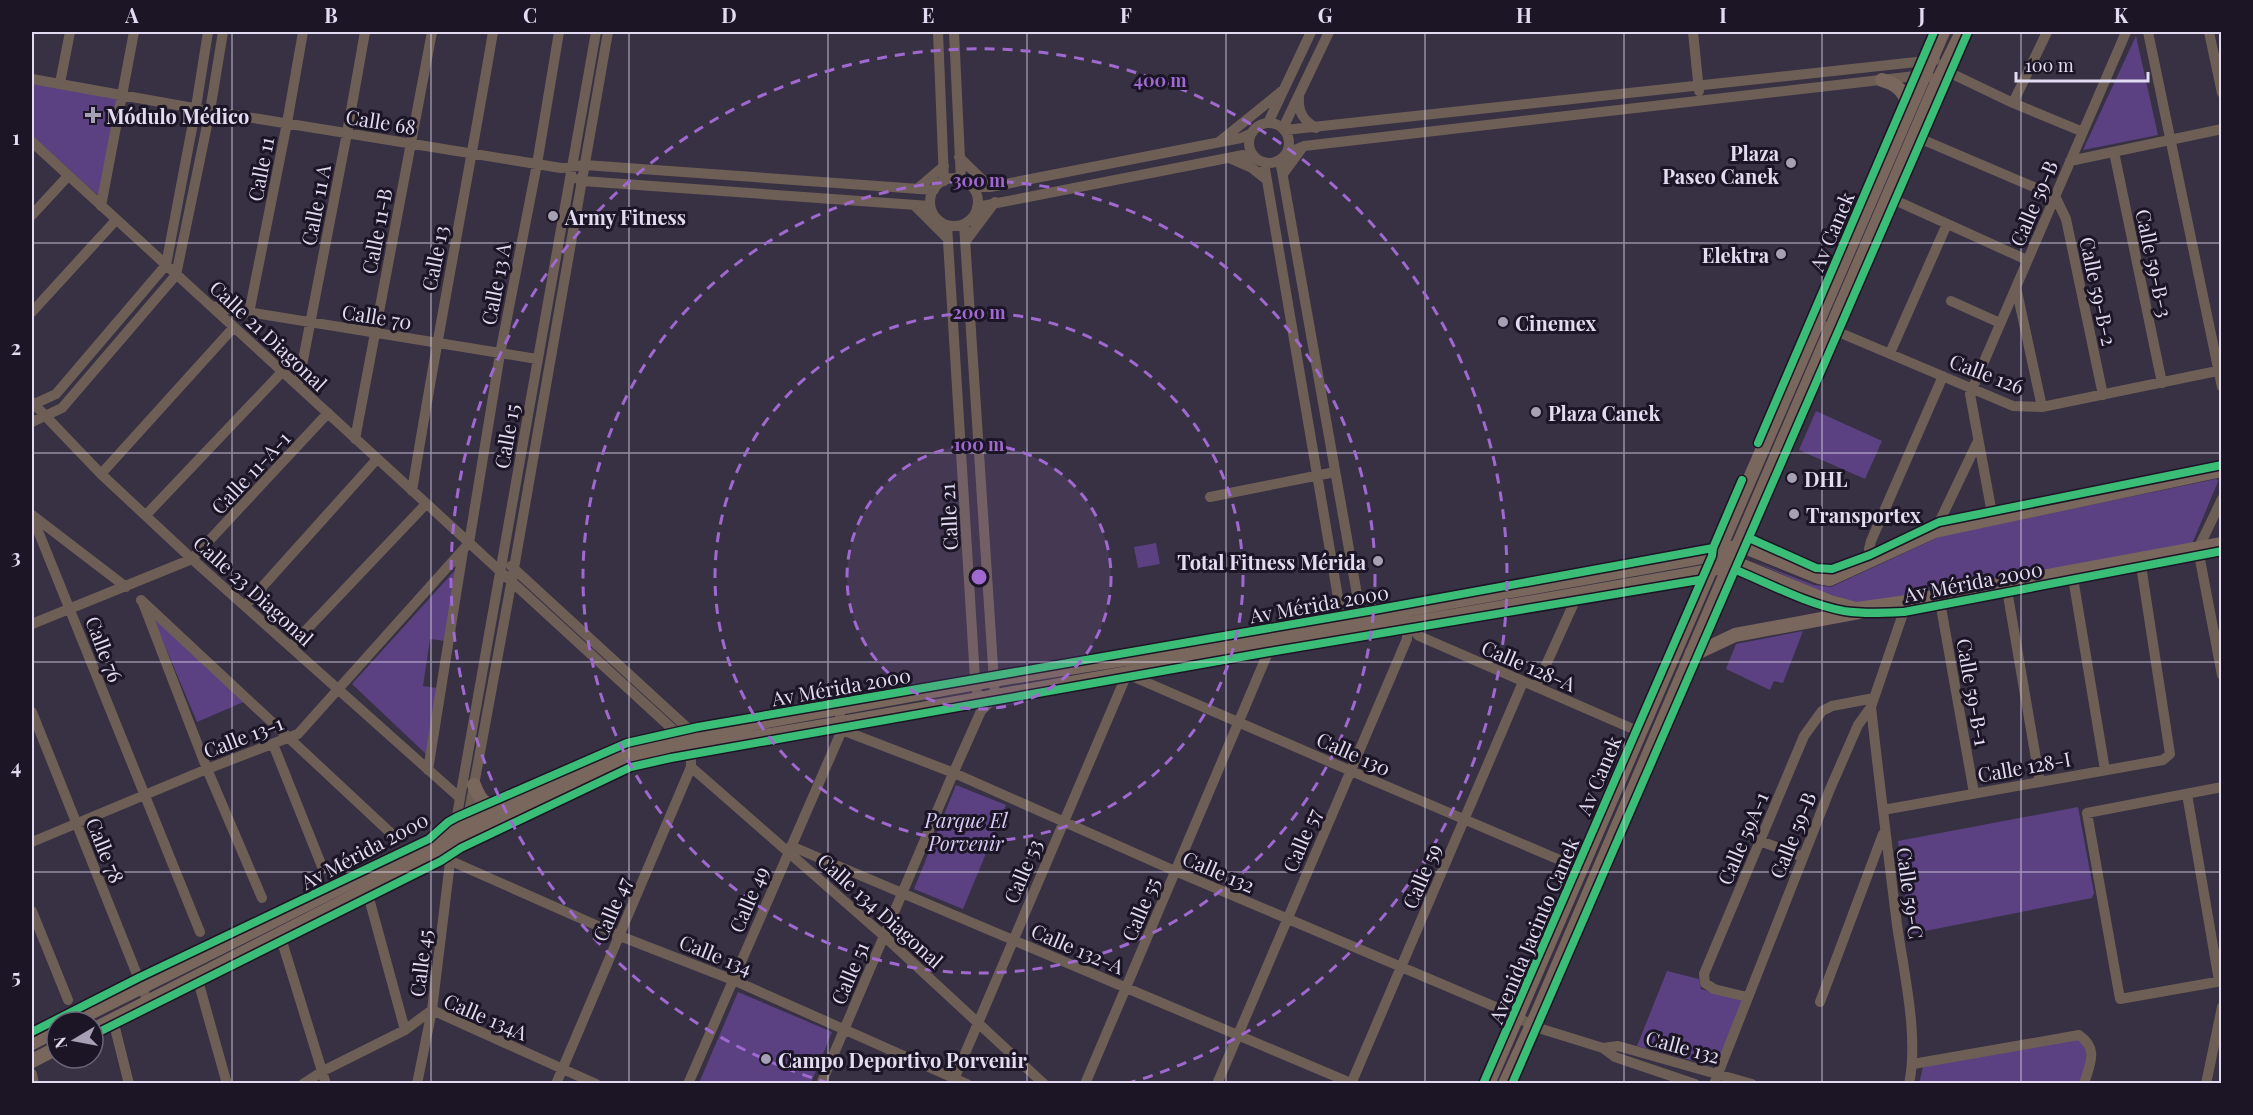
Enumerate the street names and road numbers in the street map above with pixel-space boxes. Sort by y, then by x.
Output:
street label: Calle 68 [344,102,418,140]
street label: Calle 11 [241,135,279,203]
street label: Calle 59-B [2003,156,2063,250]
street label: Calle 11 A [294,162,336,248]
street label: Calle 11-B [354,186,398,276]
street label: Av Canek [1802,187,1860,276]
street label: Calle 59-B-3 [2130,206,2180,320]
street label: Calle 13 [414,223,454,293]
street label: Calle 59-B-2 [2074,234,2124,348]
street label: Calle 13 A [474,240,516,327]
street label: Calle 21 Diagonal [204,274,334,397]
street label: Calle 70 [340,297,414,335]
street label: Calle 126 [1946,347,2028,399]
street label: Calle 15 [487,401,525,471]
street label: Calle 11-A-1 [204,425,296,519]
street label: Calle 21 [933,483,963,551]
street label: Calle 23 Diagonal [188,529,320,651]
street label: Av Mérida 2000 [1900,554,2045,608]
street label: Av Mérida 2000 [1246,577,1391,629]
street label: Calle 76 [80,612,130,686]
street label: Calle 128-A [1478,633,1581,697]
street label: Calle 59-B-1 [1951,636,1997,748]
street label: Av Mérida 2000 [768,660,913,712]
street label: Calle 13-1 [199,708,287,764]
street label: Calle 130 [1313,725,1395,781]
street label: Av Canek [1569,731,1627,820]
street label: Calle 128-I [1975,745,2073,787]
street label: Calle 59A-1 [1710,787,1774,889]
street label: Calle 59-B [1762,788,1822,882]
street label: Calle 57 [1276,804,1326,876]
street label: Av Mérida 2000 [295,805,432,895]
street label: Calle 78 [81,813,131,887]
street label: Avenida Jacinto Canek [1481,833,1584,1028]
street label: Calle 53 [996,835,1048,907]
street label: Calle 59 [1395,839,1447,913]
street label: Calle 132 [1179,844,1259,898]
street label: Calle 59-C [1891,845,1931,941]
street label: Calle 134 Diagonal [812,846,950,974]
street label: Calle 49 [722,862,774,936]
street label: Calle 47 [585,873,637,945]
street label: Calle 55 [1115,873,1165,945]
street label: Calle 132-A [1027,916,1129,980]
street label: Calle 134 [676,927,756,981]
street label: Calle 45 [402,928,438,998]
street label: Calle 51 [824,937,874,1009]
street label: Calle 134A [440,986,532,1046]
street label: Calle 132 [1643,1023,1723,1069]

